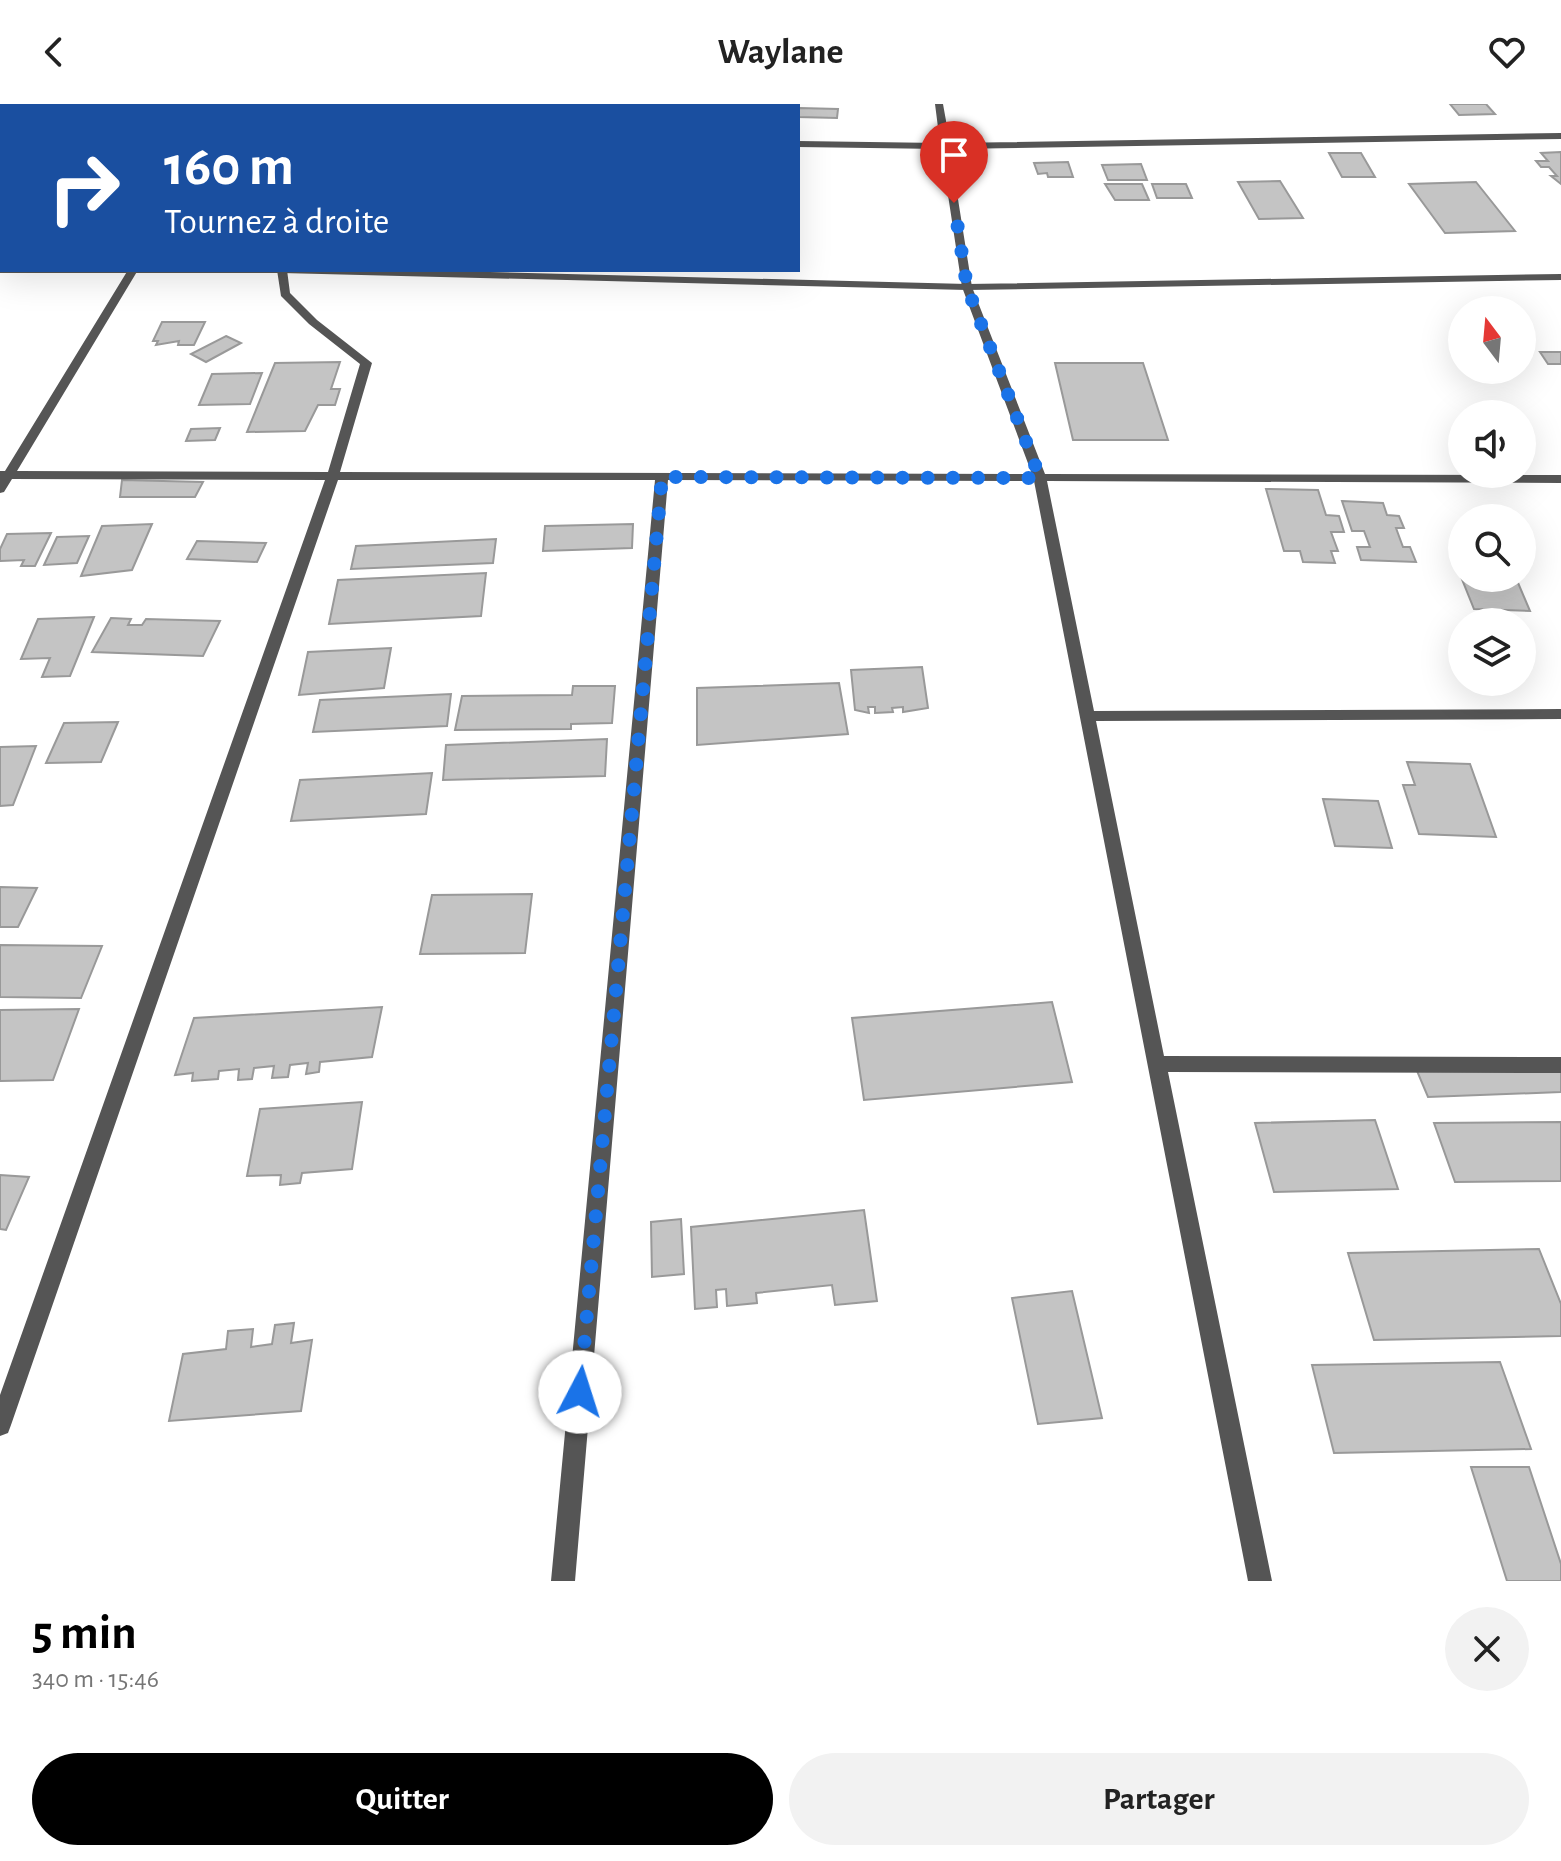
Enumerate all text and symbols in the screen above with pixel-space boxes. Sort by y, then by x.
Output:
icon: back [32,30,76,74]
icon: heart [1485,30,1529,74]
text: Waylane [717,34,844,70]
pin [920,121,988,203]
icon: arrive [932,133,976,177]
icon: right [32,136,136,240]
text: 160 m [164,139,294,195]
text: Tournez à droite [164,204,389,240]
north arrow [1448,296,1536,384]
map controls [1448,296,1536,696]
button: sound [1448,400,1536,488]
button: search [1448,504,1536,592]
button: layers [1448,608,1536,696]
position arrow [538,1350,622,1434]
button: close [1445,1607,1529,1691]
text: 5 min [32,1610,137,1658]
text: 340 m · 15:46 [32,1666,159,1692]
button: Quitter [32,1753,773,1845]
button: Partager [789,1753,1529,1845]

